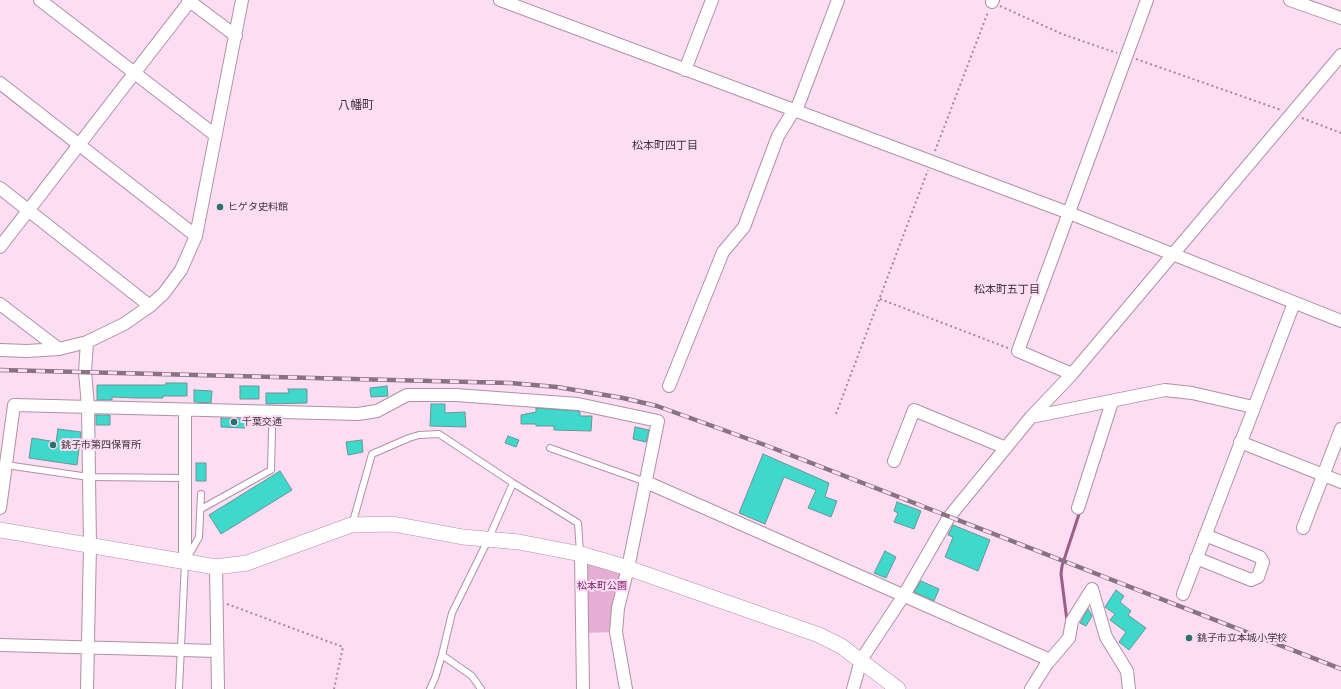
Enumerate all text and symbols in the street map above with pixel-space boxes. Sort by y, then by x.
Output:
district label: 八幡町 [338,99,374,113]
district label: 松本町四丁目 [632,139,698,153]
place label: ヒゲタ史料館 [228,201,288,213]
marker: ヒゲタ史料館 [215,202,225,212]
district label: 松本町五丁目 [974,283,1040,297]
place label: 千葉交通 [242,416,282,428]
marker: 千葉交通 [229,417,239,427]
place label: 銚子市第四保育所 [61,439,141,451]
marker: 銚子市第四保育所 [48,440,58,450]
park label: 松本町公園 [577,580,627,592]
place label: 銚子市立本城小学校 [1197,632,1287,644]
marker: 銚子市立本城小学校 [1184,633,1194,643]

